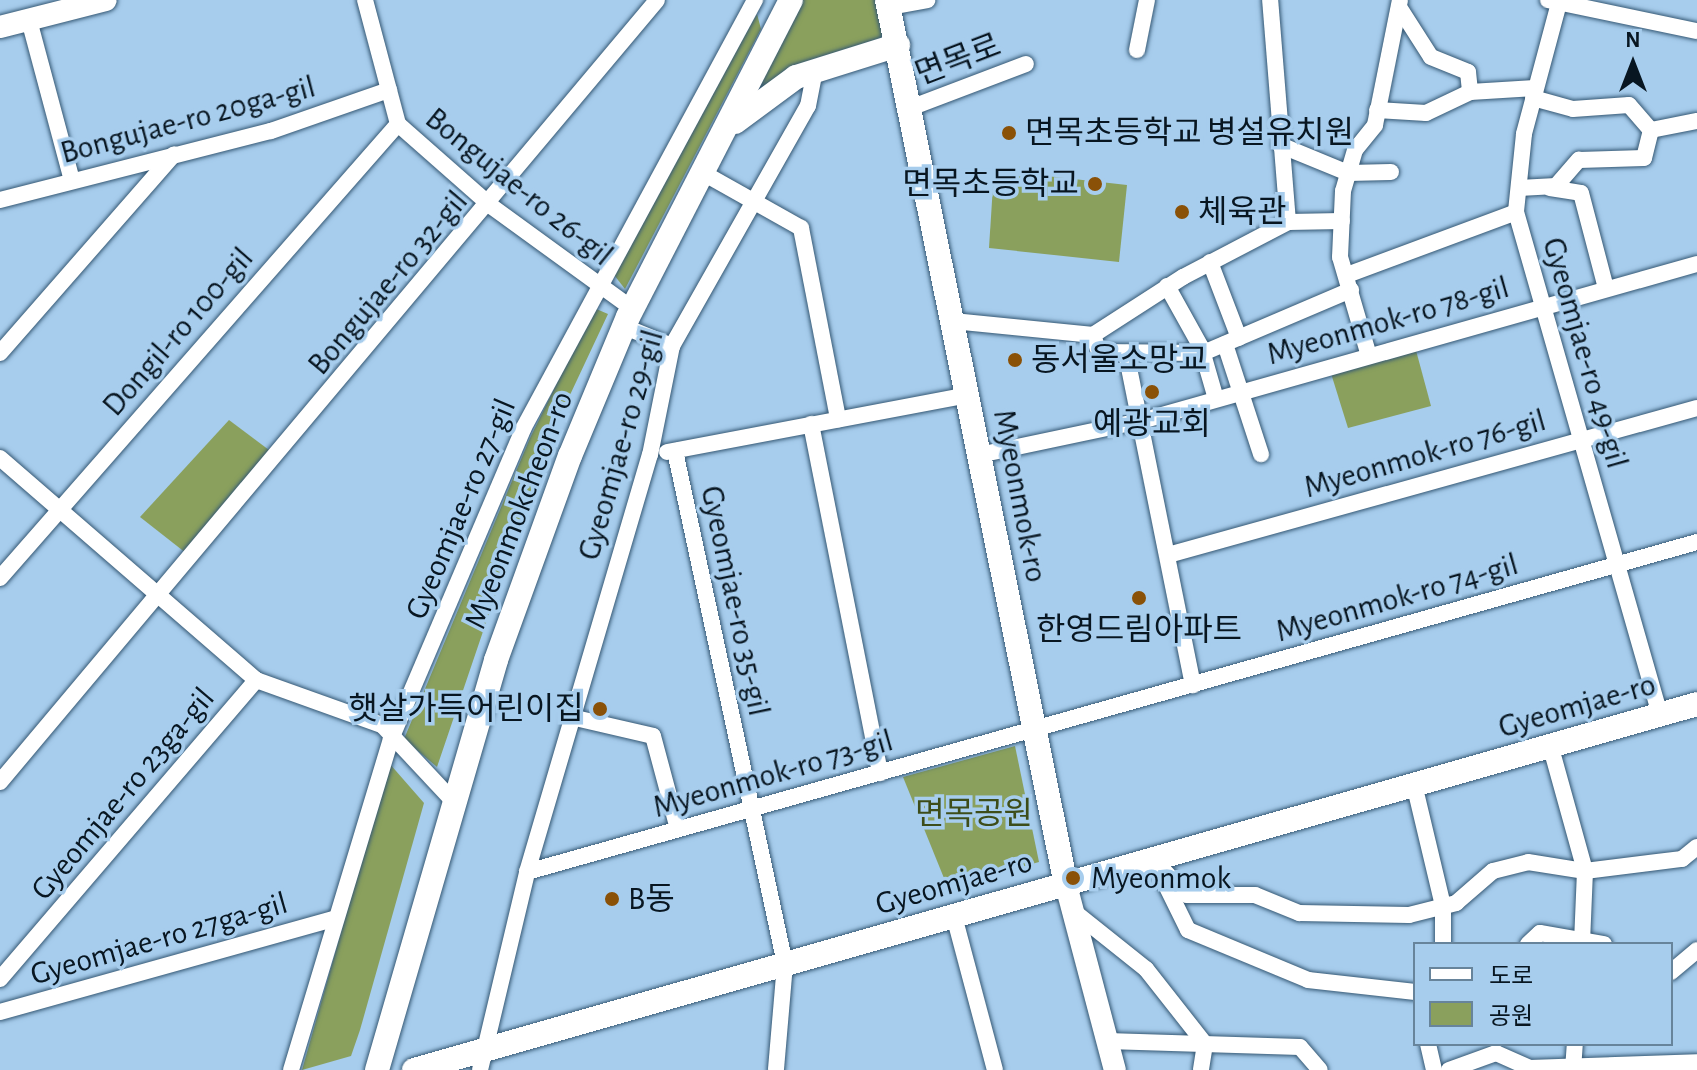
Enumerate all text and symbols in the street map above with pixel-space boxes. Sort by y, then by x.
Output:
north arrow [1593,24,1673,104]
street label: 면목로 [910,26,1006,94]
text: N [1625,29,1641,51]
street label: Bongujae-ro 20ga-gil [56,68,320,172]
street label: Bongujae-ro 26-gil [417,100,621,274]
place label: 면목초등학교 병설유치원 [1025,114,1354,152]
marker: 면목초등학교 병설유치원 [1000,124,1018,142]
place label: 면목초등학교 [902,165,1079,203]
marker: 면목초등학교 [1086,175,1104,193]
street label: Bongujae-ro 32-gil [300,183,476,383]
place label: 체육관 [1198,193,1286,231]
marker: 체육관 [1173,203,1191,221]
street label: Gyeomjae-ro 49-gil [1534,233,1636,473]
street label: Dongil-ro 100-gil [94,240,262,424]
street label: Myeonmok-ro 78-gil [1263,268,1513,374]
street label: Gyeomjae-ro 29-gil [570,326,672,564]
place label: 동서울소망교 [1031,341,1208,379]
marker: 동서울소망교 [1006,351,1024,369]
marker: 예광교회 [1143,383,1161,401]
street label: Myeonmokcheon-ro [456,386,582,634]
street label: Gyeomjae-ro 27-gil [397,393,525,625]
street label: Myeonmok-ro 76-gil [1300,401,1550,507]
place label: 예광교회 [1093,405,1211,443]
street label: Myeonmok-ro [984,406,1056,586]
street label: Gyeomjae-ro 35-gil [692,482,778,720]
street label: Myeonmok-ro 74-gil [1272,545,1522,651]
marker: 한영드림아파트 [1130,589,1148,607]
place label: 한영드림아파트 [1036,611,1242,649]
street label: Gyeomjae-ro [1494,665,1660,747]
street label: Gyeomjae-ro 23ga-gil [23,680,223,908]
place label: 햇살가득어린이집 [348,690,584,728]
marker: 햇살가득어린이집 [591,700,609,718]
street label: Myeonmok-ro 73-gil [649,721,897,827]
park label: 면목공원 [915,795,1033,833]
street label: Gyeomjae-ro [871,842,1037,924]
place label: Myeonmok [1091,859,1231,897]
marker: Myeonmok [1062,867,1084,889]
place label: B동 [628,880,675,918]
street label: Gyeomjae-ro 27ga-gil [26,884,292,994]
marker: B동 [603,890,621,908]
legend [1413,942,1673,1046]
text: 도로 [1489,965,1533,989]
text: 공원 [1489,1005,1533,1029]

